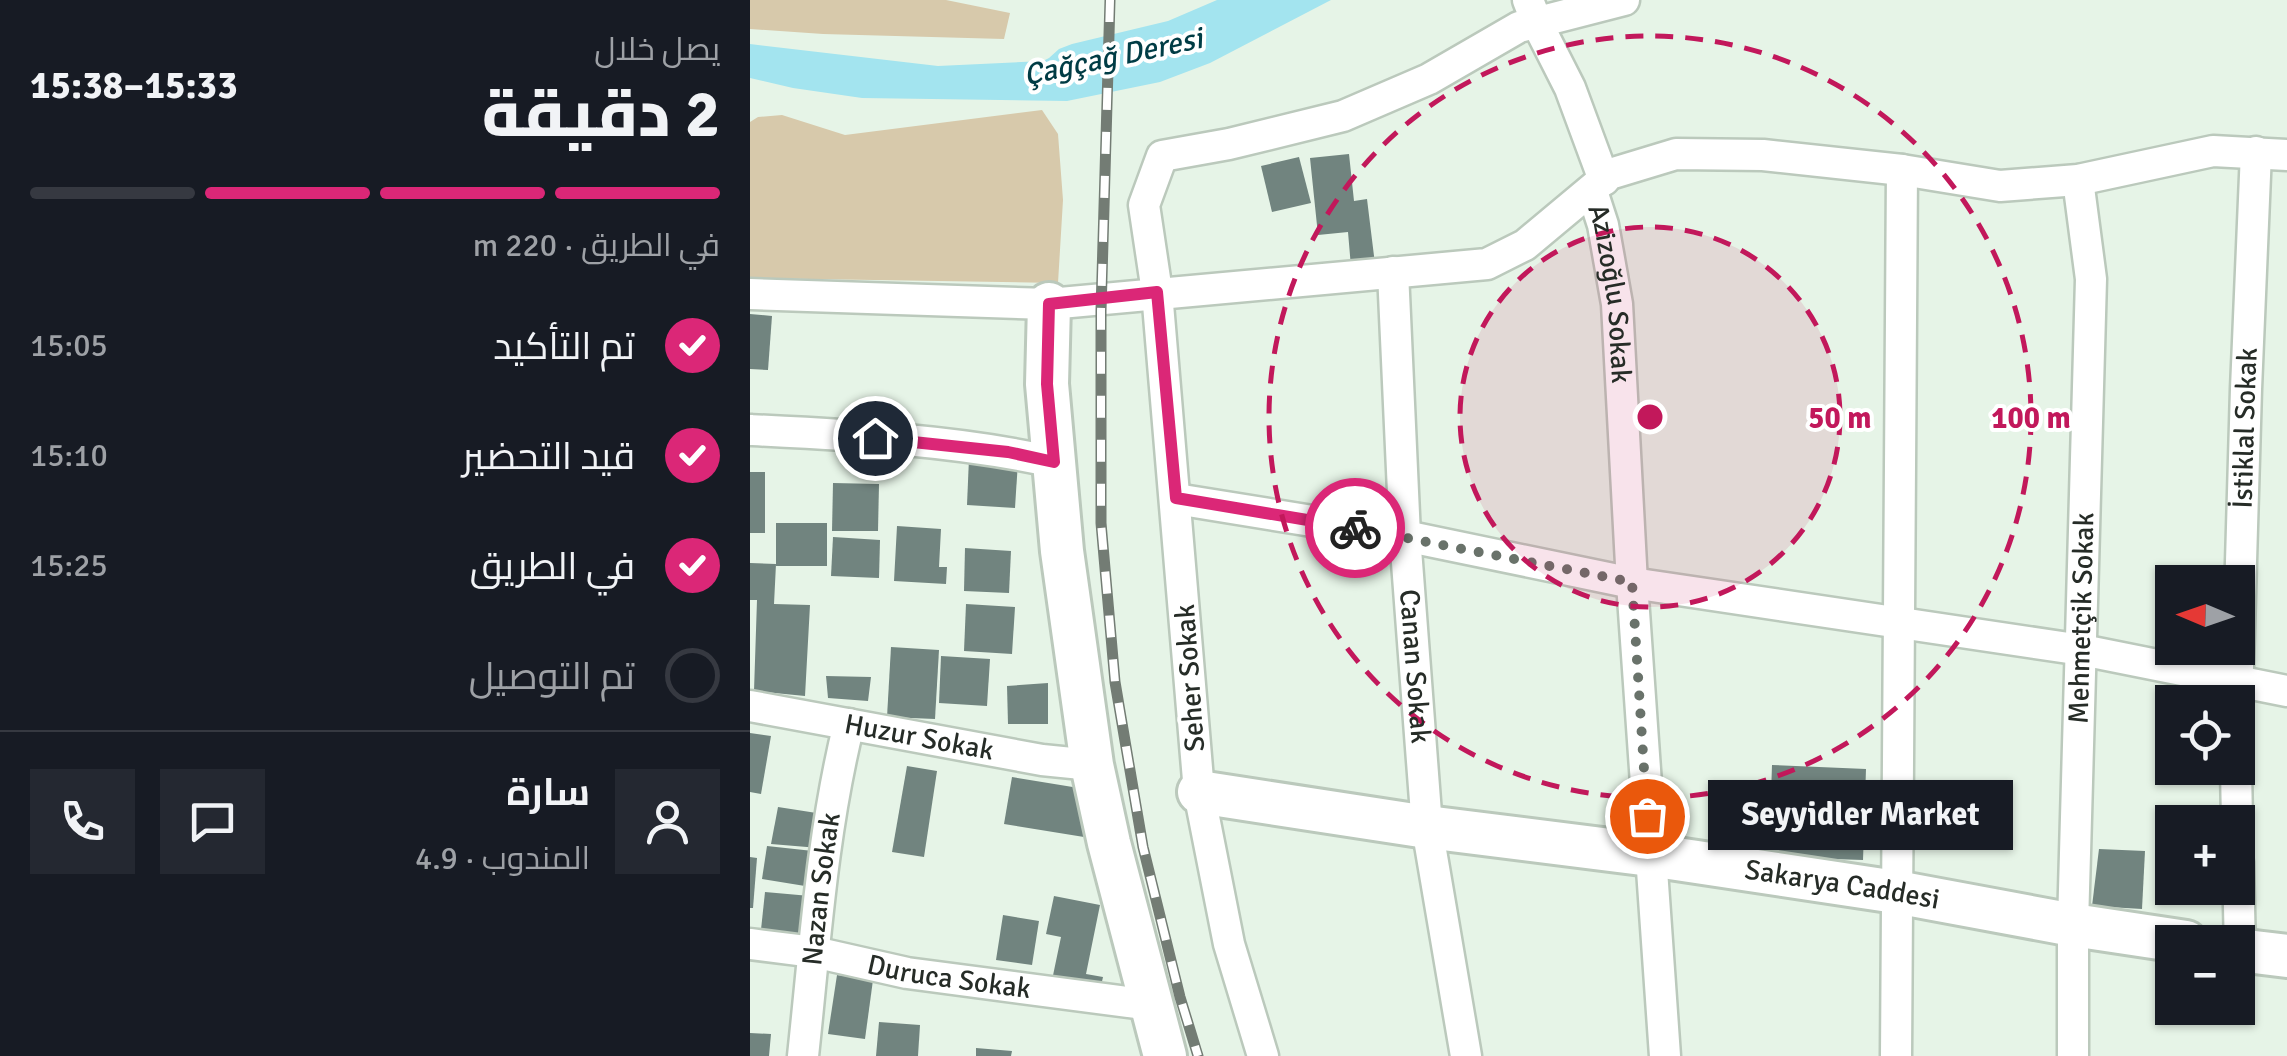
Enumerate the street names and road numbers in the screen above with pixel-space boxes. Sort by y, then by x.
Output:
street label: Azizoğlu Sokak [1580,200,1638,384]
street label: İstiklal Sokak [2226,347,2265,509]
street label: Mehmetçik Sokak [2062,512,2101,724]
street label: Canan Sokak [1392,588,1438,745]
street label: Seher Sokak [1168,603,1212,753]
street label: Huzur Sokak [842,707,996,768]
street label: Nazan Sokak [795,810,848,967]
street label: Sakarya Caddesi [1743,853,1942,917]
street label: Duruca Sokak [864,948,1033,1006]

